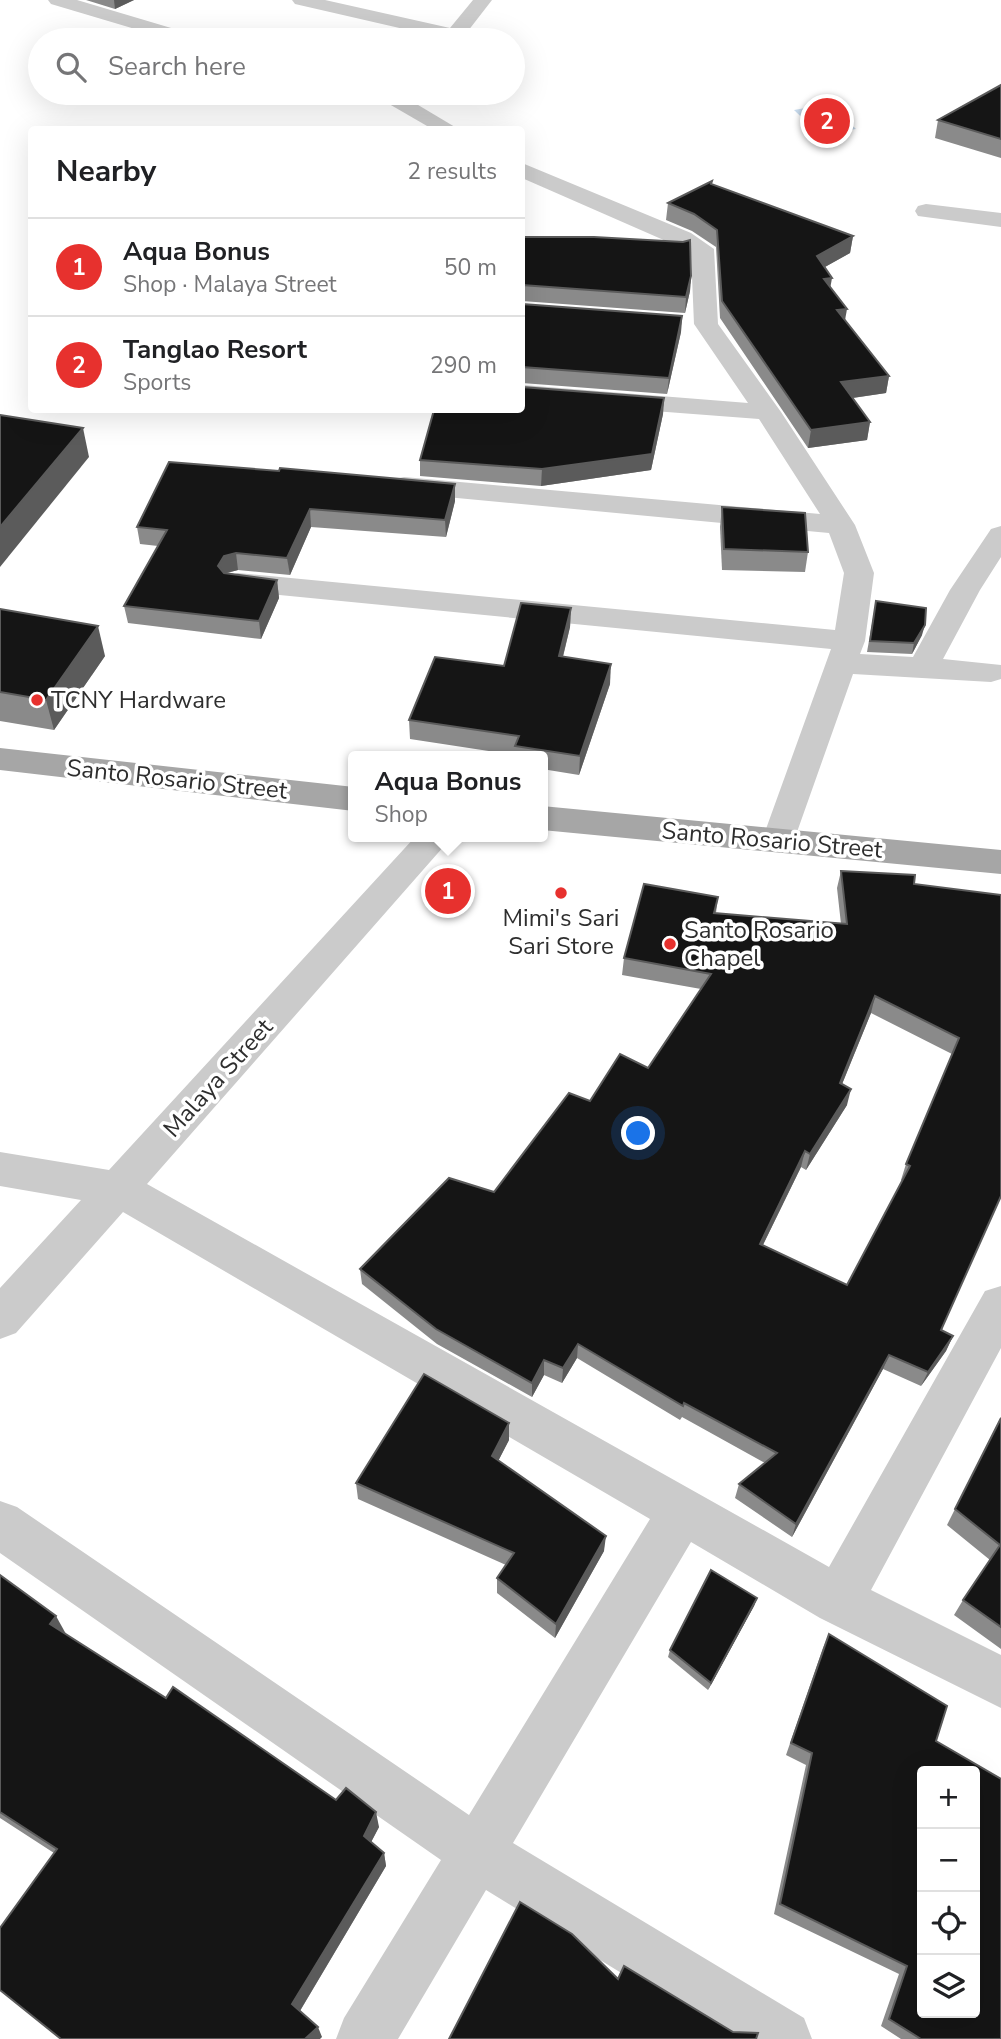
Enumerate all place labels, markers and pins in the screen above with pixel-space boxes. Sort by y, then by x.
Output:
pin: 2 [804,95,850,147]
place label: TCNY Hardware [51,684,226,716]
marker: TCNY Hardware [29,692,45,708]
pin: 1 [425,865,471,917]
marker: Mimi's Sari Sari Store [553,885,569,901]
place label: Mimi's Sari Sari Store [503,902,619,962]
place label: Santo Rosario Chapel [684,914,834,974]
marker: Santo Rosario Chapel [662,936,678,952]

